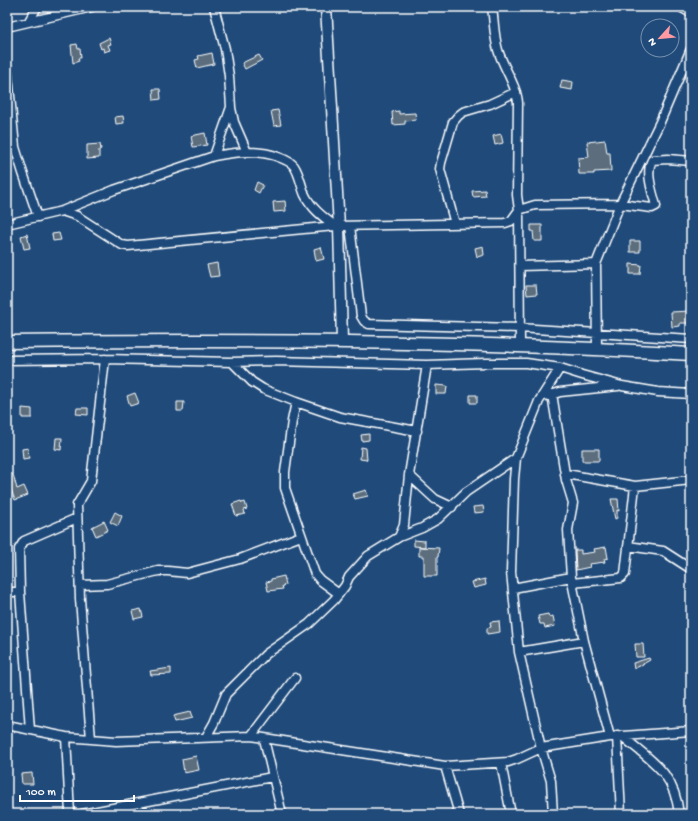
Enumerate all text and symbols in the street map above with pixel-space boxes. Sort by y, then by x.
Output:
north arrow [640,18,680,58]
text: N [646,36,660,48]
scale bar [20,777,134,803]
text: 100 m [25,786,56,800]

